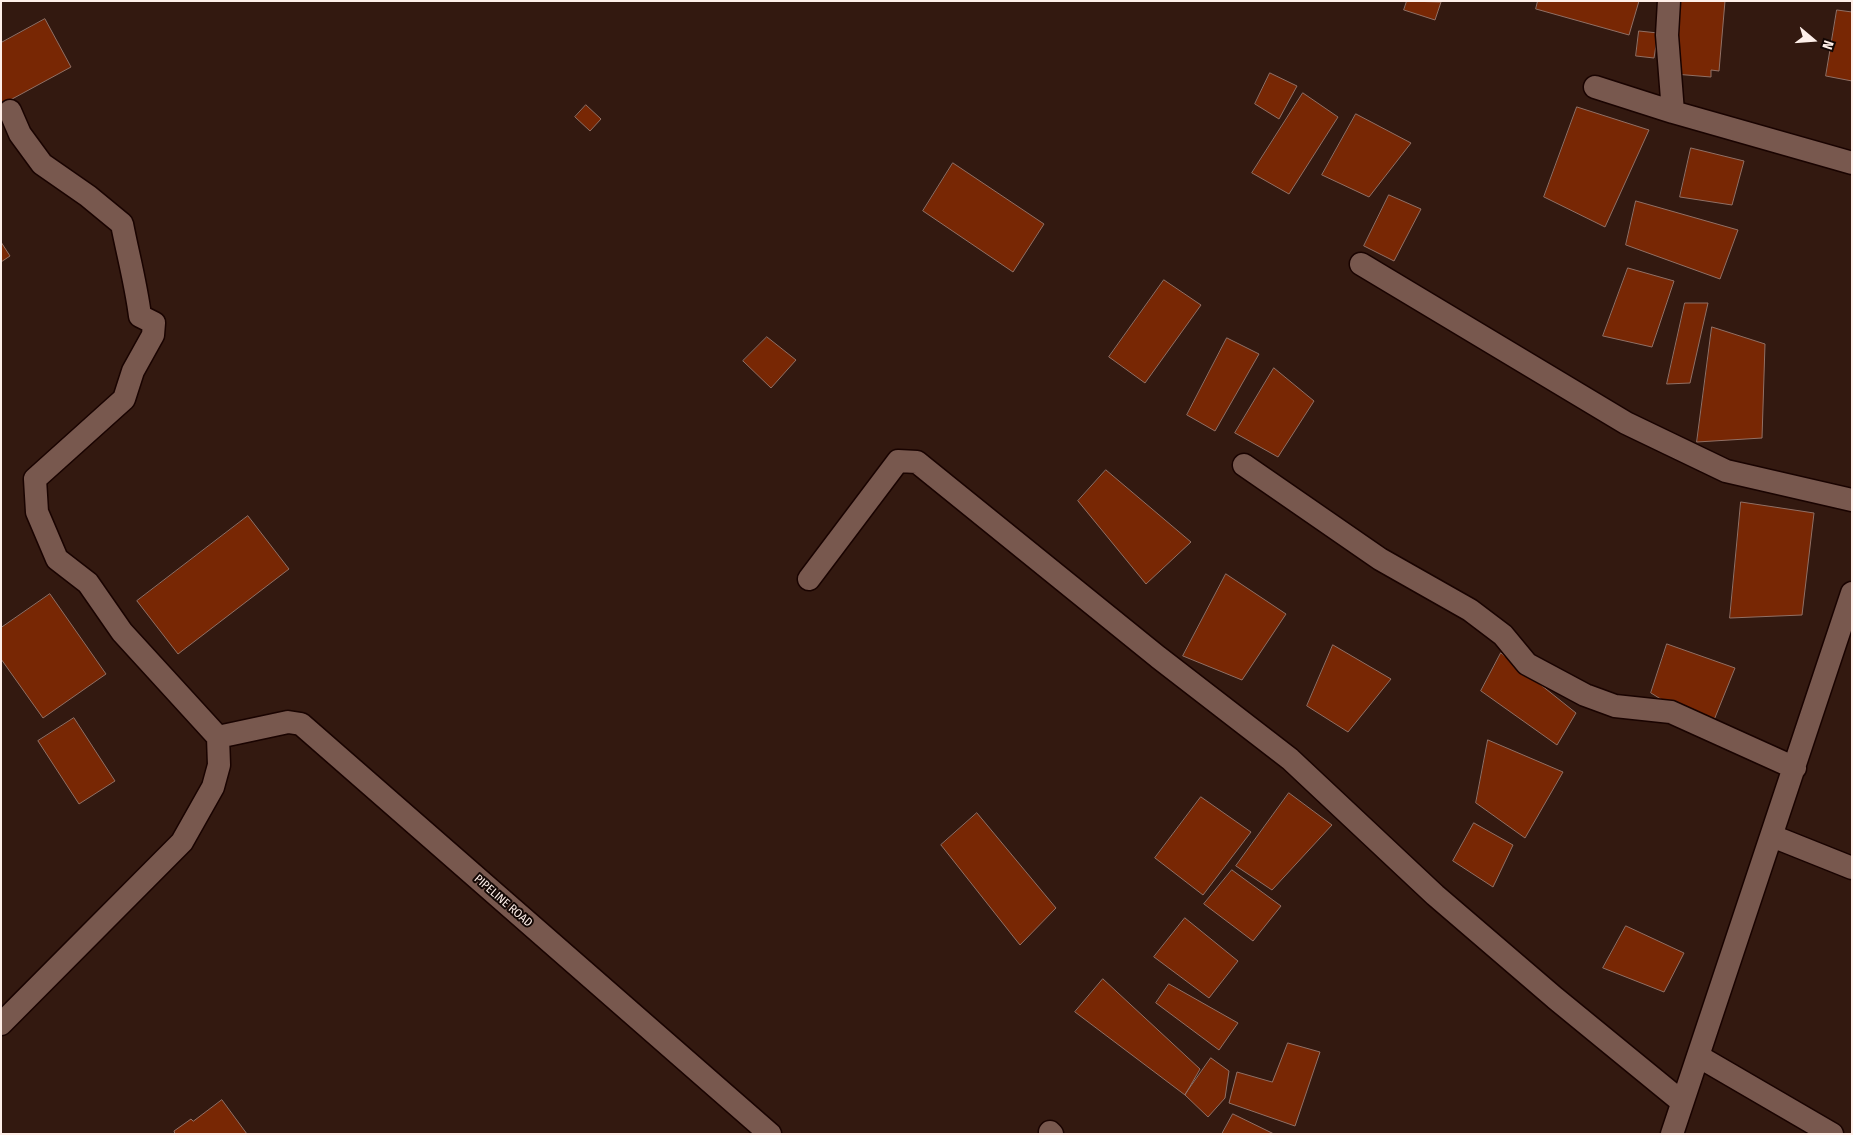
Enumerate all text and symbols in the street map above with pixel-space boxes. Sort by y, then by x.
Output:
north arrow [1788,15,1838,65]
text: N [1818,38,1837,51]
street label: PIPELINE ROAD [471,872,535,930]

